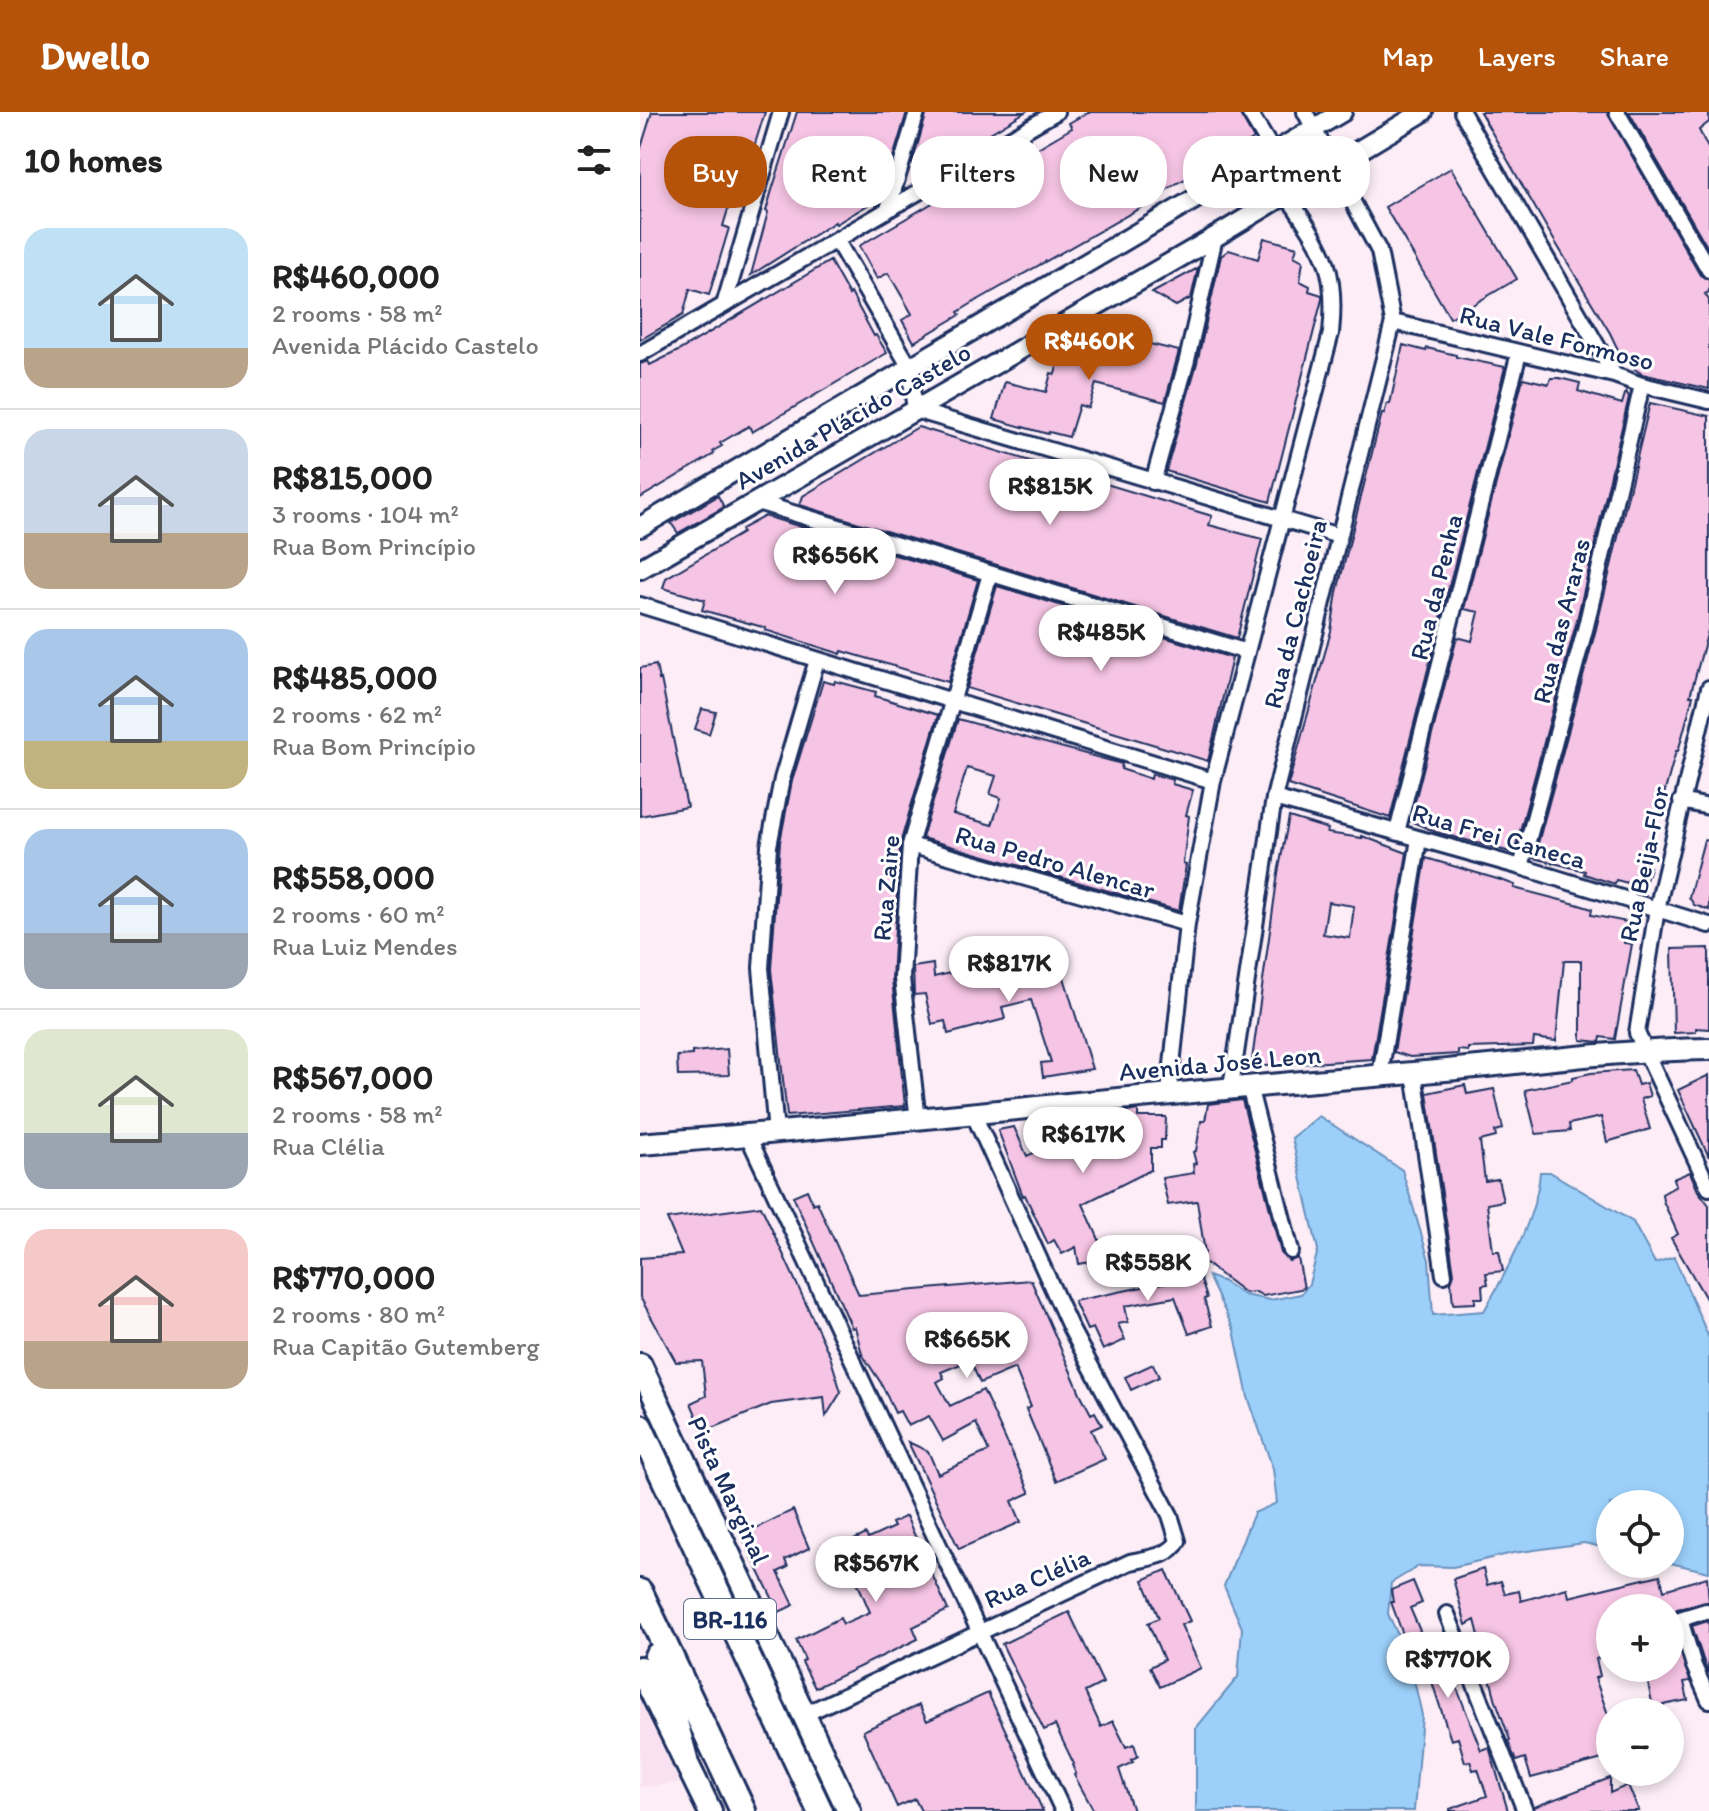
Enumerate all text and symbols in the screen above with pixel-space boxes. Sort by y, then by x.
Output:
text: Dwello [40,33,150,79]
text: Map [1382,39,1434,73]
text: Layers [1478,39,1556,73]
text: Share [1600,39,1669,73]
chip: Buy [664,136,767,208]
chip: Rent [783,136,895,208]
chip: Filters [911,136,1044,208]
chip: New [1060,136,1167,208]
chip: Apartment [1183,136,1370,208]
icon: filters [572,138,616,182]
text: 10 homes [24,140,163,181]
text: R$460,000 [272,256,440,297]
icon: home [88,260,184,356]
text: 2 rooms · 58 m² [272,297,443,329]
street label: Rua Vale Formoso [1456,298,1658,378]
pin: R$460K [1024,314,1154,382]
text: R$460K [1044,324,1134,356]
text: Avenida Plácido Castelo [272,329,539,361]
street label: Avenida Plácido Castelo [730,335,976,497]
text: R$815,000 [272,457,433,498]
pin: R$815K [985,459,1115,527]
icon: home [88,461,184,557]
text: R$815K [1007,469,1093,501]
text: 3 rooms · 104 m² [272,498,459,530]
street label: Rua da Penha [1402,510,1470,663]
street label: Rua da Cachoeira [1256,516,1334,712]
pin: R$656K [770,528,900,596]
text: Rua Bom Princípio [272,530,476,562]
street label: Rua das Araras [1525,535,1597,707]
text: R$656K [792,538,878,570]
pin: R$485K [1036,605,1166,673]
text: R$485K [1057,615,1145,647]
text: R$485,000 [272,657,438,698]
icon: home [88,661,184,757]
text: 2 rooms · 62 m² [272,698,442,730]
text: Rua Bom Princípio [272,730,476,762]
street label: Rua Beija-Flor [1612,783,1676,945]
street label: Rua Frei Caneca [1408,796,1590,876]
street label: Rua Pedro Alencar [952,818,1159,906]
street label: Rua Zaire [865,834,907,942]
text: R$558,000 [272,857,435,898]
icon: home [88,861,184,957]
text: 2 rooms · 60 m² [272,898,445,930]
text: Rua Luiz Mendes [272,930,458,962]
pin: R$817K [944,936,1074,1004]
text: R$817K [967,946,1051,978]
street label: Avenida José Leon [1118,1038,1322,1088]
text: R$567,000 [272,1057,433,1098]
icon: home [88,1061,184,1157]
text: 2 rooms · 58 m² [272,1098,443,1130]
pin: R$617K [1018,1107,1148,1175]
text: R$617K [1041,1117,1125,1149]
text: Rua Clélia [272,1130,385,1162]
pin: R$558K [1083,1235,1213,1303]
text: R$558K [1105,1245,1191,1277]
text: R$770,000 [272,1257,435,1298]
icon: home [88,1261,184,1357]
text: 2 rooms · 80 m² [272,1298,445,1330]
pin: R$665K [902,1312,1032,1380]
text: R$665K [924,1322,1010,1354]
text: Rua Capitão Gutemberg [272,1330,540,1362]
street label: Pista Marginal [681,1411,777,1569]
map controls [1596,1490,1684,1786]
button: locate [1596,1490,1684,1578]
pin: R$567K [811,1536,941,1604]
street label: Rua Clélia [979,1540,1095,1616]
text: R$567K [833,1546,919,1578]
button: + [1596,1594,1684,1682]
road number: BR-116 [684,1599,776,1639]
pin: R$770K [1383,1632,1513,1700]
text: R$770K [1405,1642,1491,1674]
button: − [1596,1698,1684,1786]

